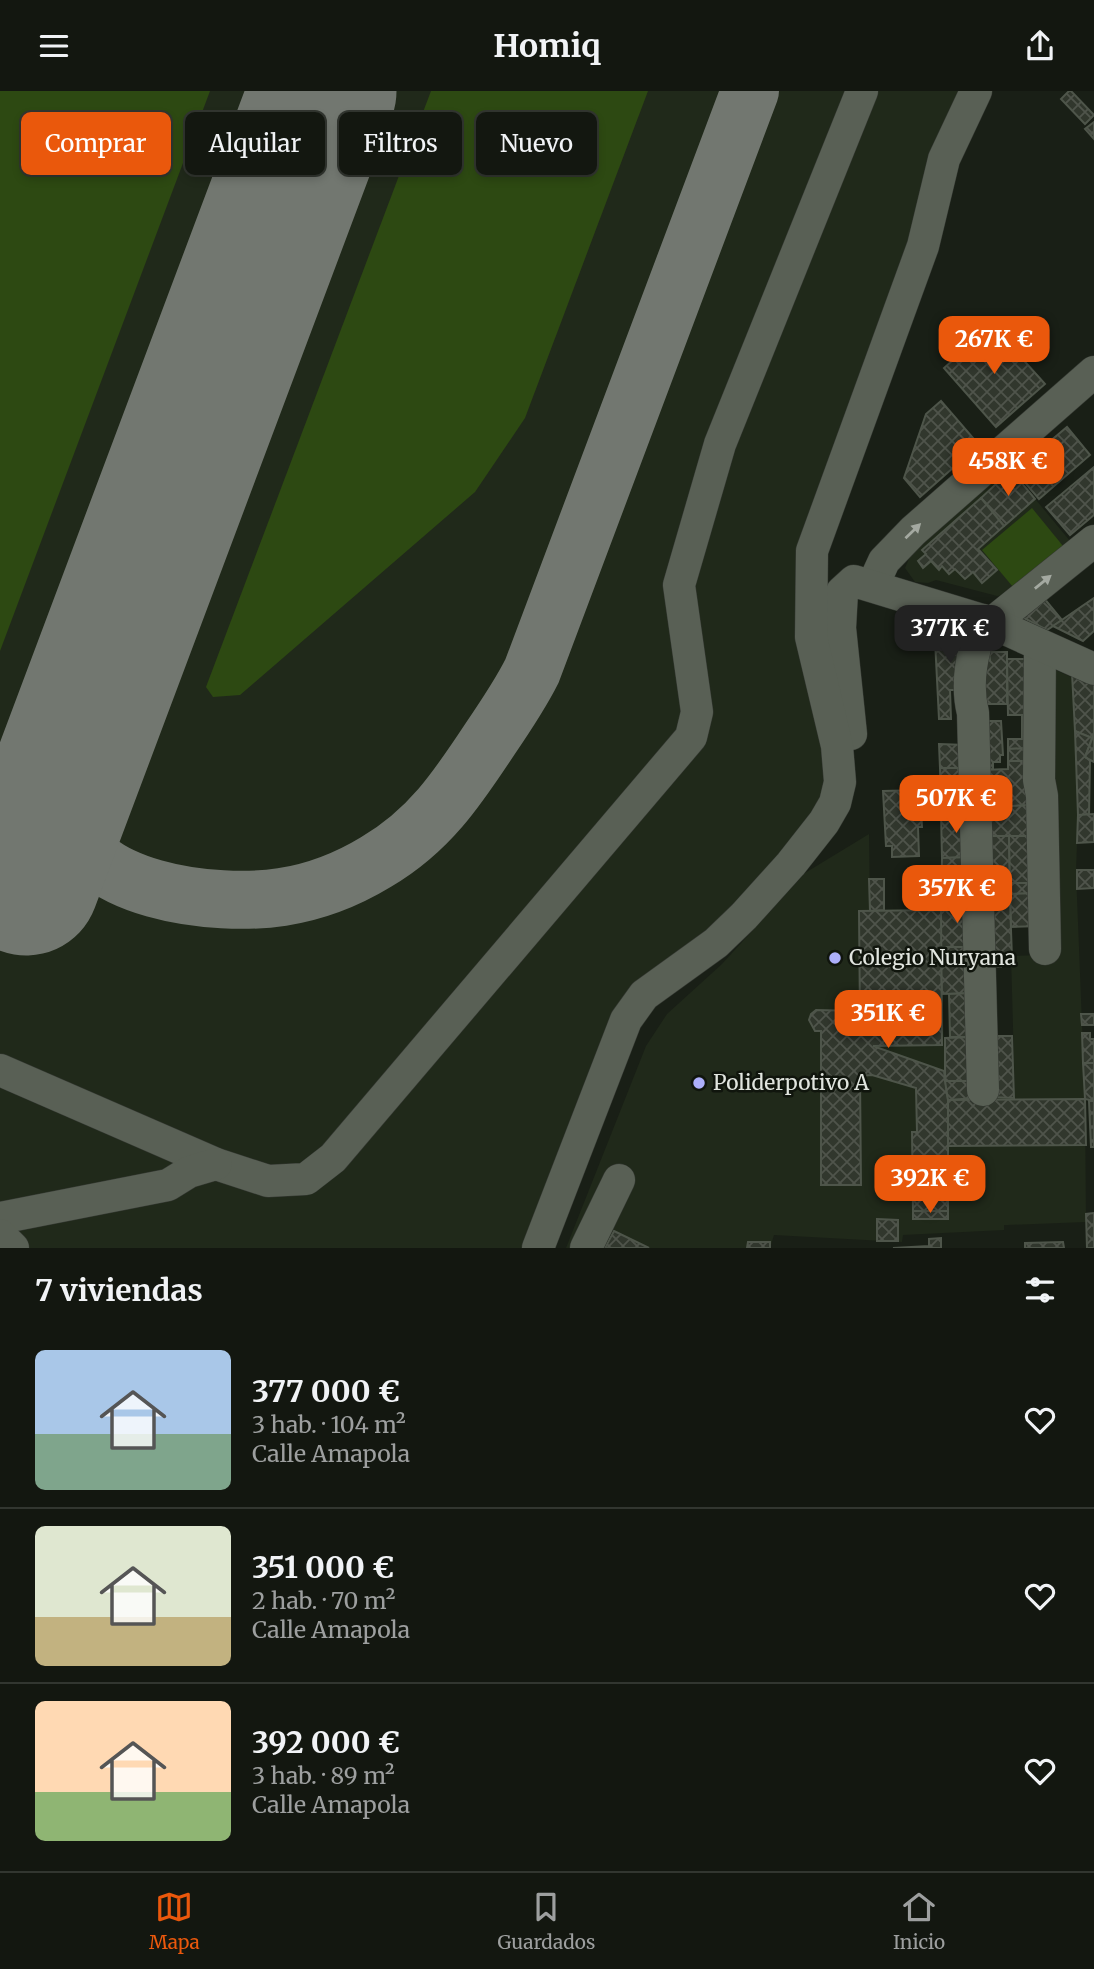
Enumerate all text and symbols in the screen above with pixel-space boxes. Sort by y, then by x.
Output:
text: Homiq [493,26,601,66]
icon: menu [35,27,73,65]
icon: share [1021,27,1059,65]
chip: Comprar [21,112,171,175]
chip: Alquilar [185,112,325,175]
chip: Filtros [339,112,462,175]
chip: Nuevo [476,112,597,175]
pin: 267K € [937,317,1051,376]
text: 267K € [955,324,1033,353]
pin: 458K € [951,439,1065,498]
text: 458K € [968,446,1048,475]
one-way arrow [905,523,922,540]
one-way arrow [1035,575,1052,590]
pin: 377K € [893,605,1007,665]
text: 377K € [910,613,990,642]
pin: 507K € [899,775,1013,835]
text: 507K € [915,783,997,812]
pin: 357K € [900,865,1014,925]
text: 357K € [918,873,996,902]
place label: Colegio Nuryana [849,944,1016,971]
marker: Colegio Nuryana [827,950,843,966]
pin: 351K € [831,991,945,1050]
text: 351K € [851,998,925,1027]
place label: Poliderpotivo A [713,1069,869,1096]
marker: Poliderpotivo A [691,1075,707,1091]
pin: 392K € [873,1155,987,1215]
text: 392K € [890,1163,970,1192]
text: 7 viviendas [35,1271,203,1309]
icon: filters [1021,1271,1059,1309]
text: 377 000 € [252,1372,400,1410]
icon: home [91,1378,175,1462]
icon: heart [1021,1401,1059,1439]
text: 3 hab. · 104 m² [252,1410,406,1439]
text: Calle Amapola [252,1439,410,1468]
text: 351 000 € [252,1548,394,1586]
icon: home [91,1554,175,1638]
icon: heart [1021,1577,1059,1615]
text: 2 hab. · 70 m² [252,1586,395,1615]
text: Calle Amapola [252,1615,410,1644]
text: 392 000 € [252,1723,400,1761]
icon: home [91,1729,175,1813]
icon: heart [1021,1752,1059,1790]
text: 3 hab. · 89 m² [252,1761,395,1790]
text: Calle Amapola [252,1790,410,1819]
tab: Mapa [149,1888,200,1954]
tab: Guardados [498,1888,595,1954]
tab: Inicio [893,1888,945,1954]

